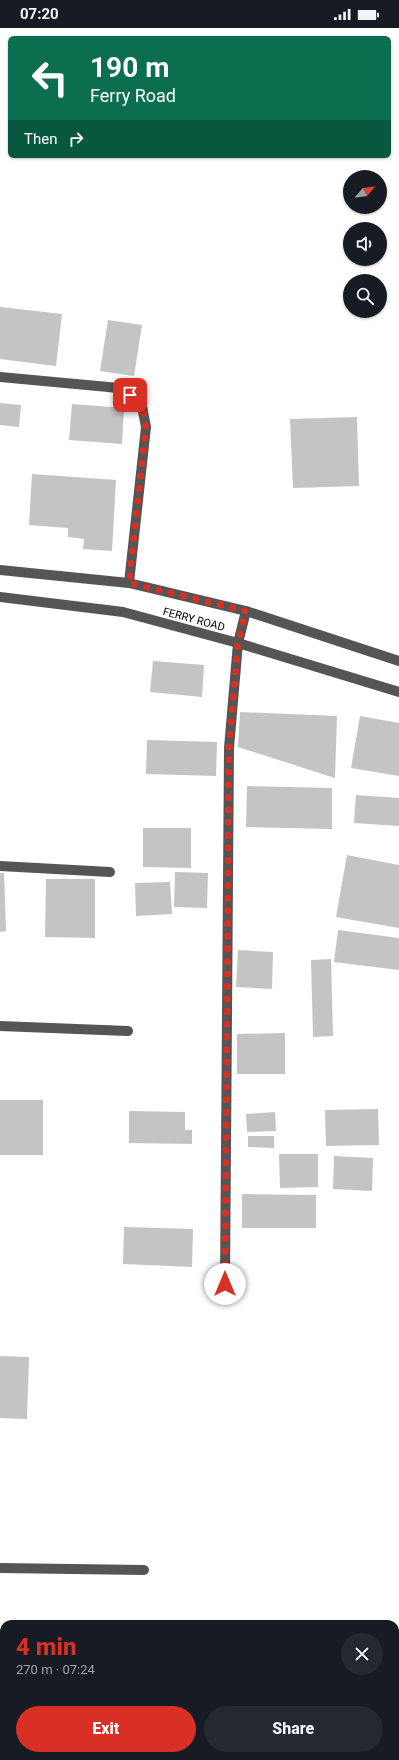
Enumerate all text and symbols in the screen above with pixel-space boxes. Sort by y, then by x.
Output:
text: 07:20 [20,5,59,23]
text: 190 m [90,51,169,84]
icon: left [24,52,76,104]
text: Ferry Road [90,85,176,106]
icon: right [65,128,87,150]
text: Then [24,130,57,148]
north arrow [343,170,387,214]
map controls [343,170,387,318]
button: sound [343,222,387,266]
button: search [343,274,387,318]
pin [113,378,147,412]
icon: arrive [119,384,141,406]
street label: FERRY ROAD [161,605,226,634]
position arrow [204,1263,246,1305]
text: 4 min [16,1633,77,1661]
button: close [341,1633,383,1675]
text: 270 m · 07:24 [16,1662,95,1677]
button: Exit [16,1706,196,1752]
button: Share [204,1706,383,1752]

